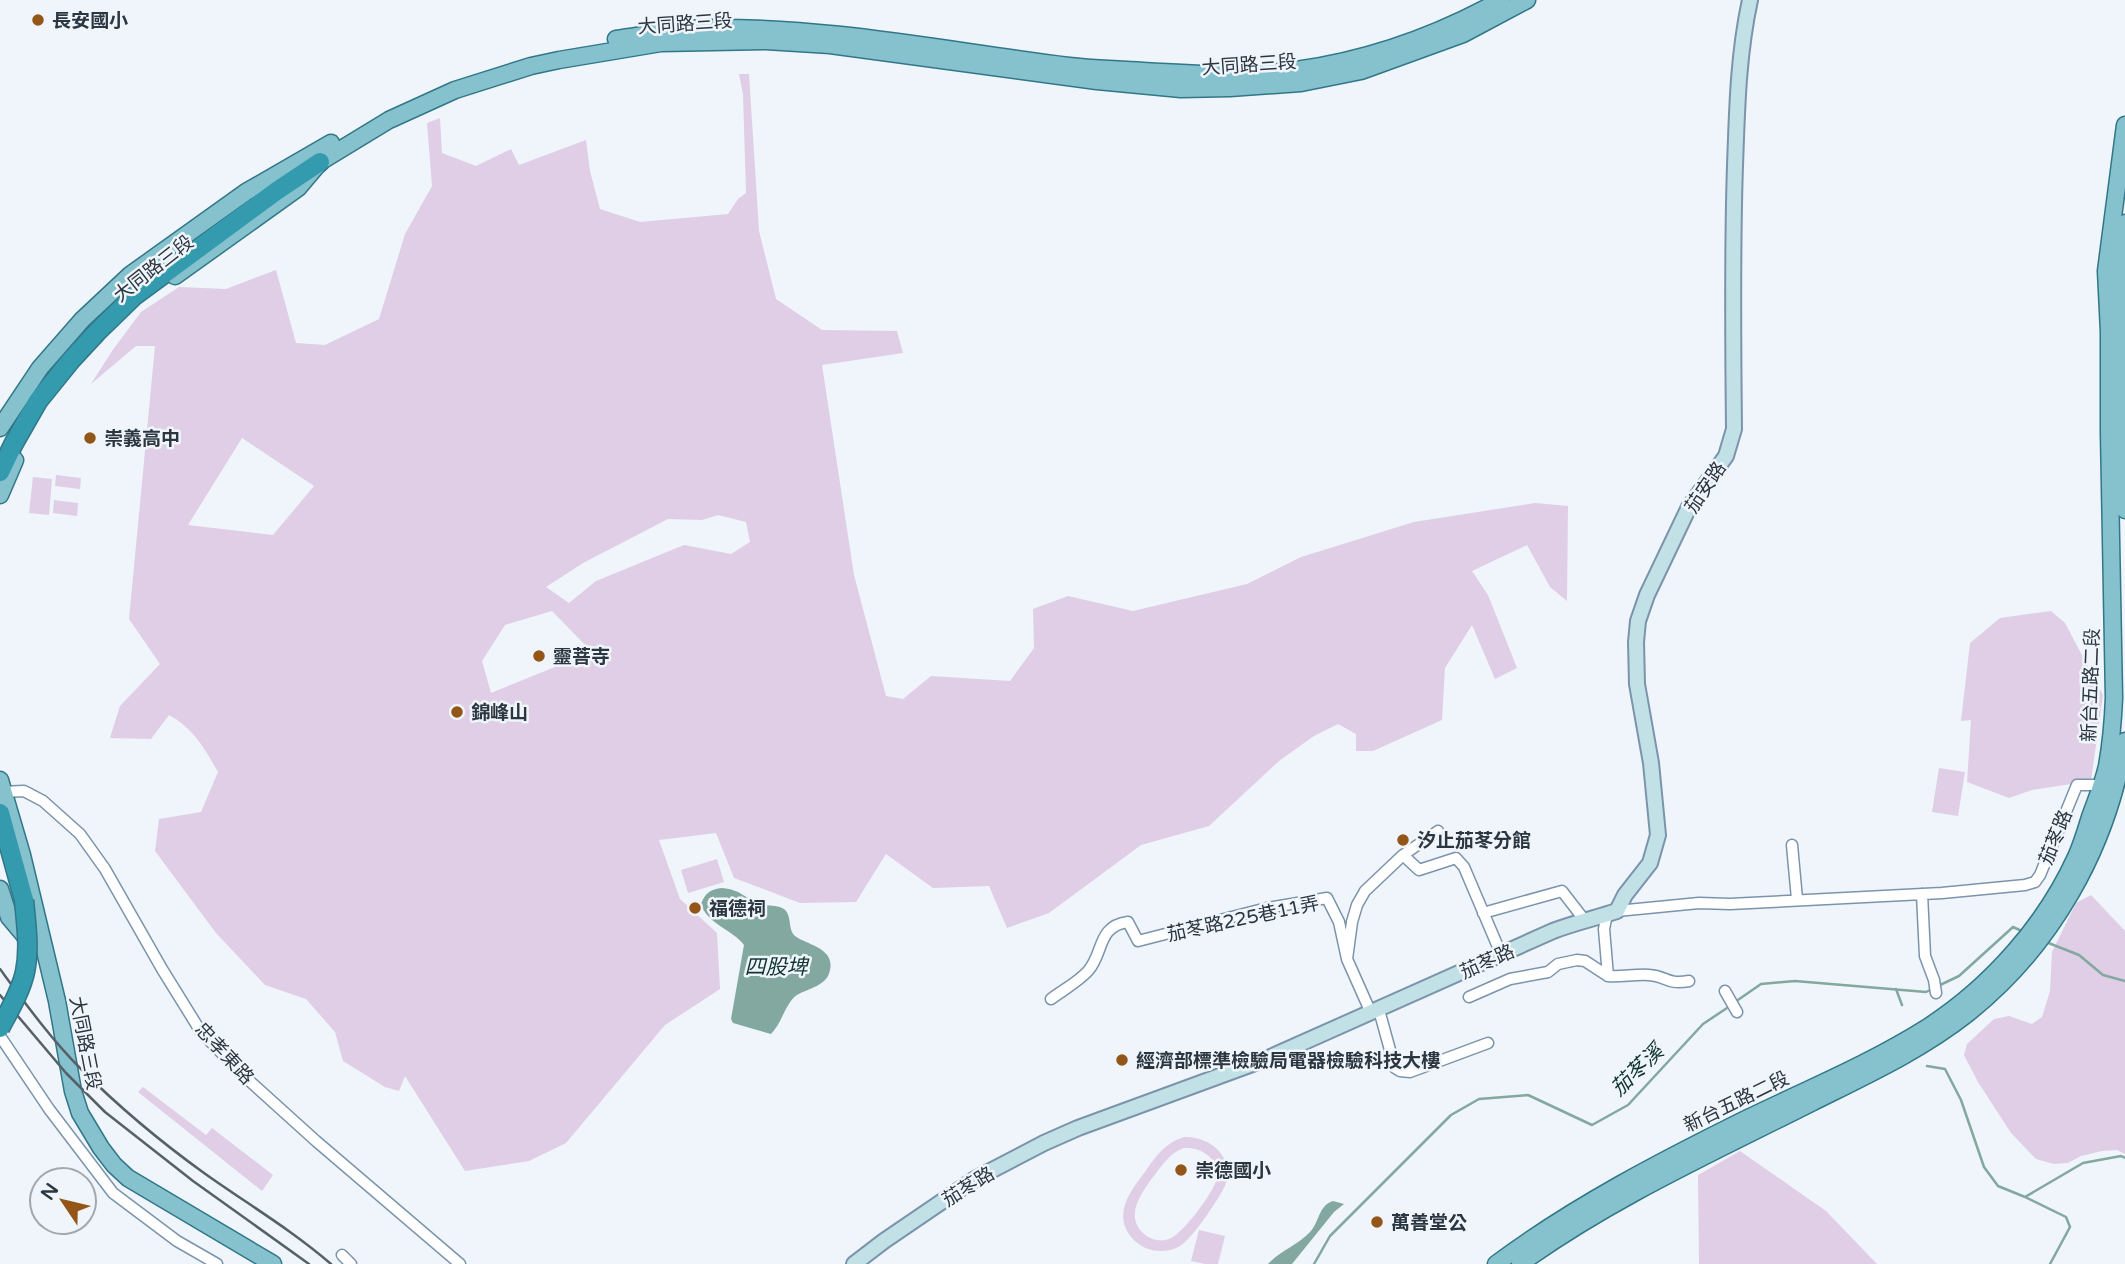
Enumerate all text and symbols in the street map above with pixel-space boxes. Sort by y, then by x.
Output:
place label: 長安國小 [52,10,128,32]
street label: 大同路三段 [637,10,733,38]
marker: 長安國小 [30,12,46,28]
street label: 大同路三段 [1201,51,1297,79]
street label: 大同路三段 [109,231,198,307]
place label: 崇義高中 [104,428,180,450]
marker: 崇義高中 [82,430,98,446]
street label: 茄安路 [1681,458,1731,517]
street label: 新台五路二段 [2078,628,2104,742]
place label: 靈菩寺 [553,646,610,668]
marker: 靈菩寺 [531,648,547,664]
place label: 錦峰山 [471,702,528,724]
marker: 錦峰山 [449,704,465,720]
street label: 茄苳路 [2035,807,2077,868]
place label: 汐止茄苳分館 [1417,830,1531,852]
marker: 汐止茄苳分館 [1395,832,1411,848]
street label: 茄苳路225巷11弄 [1165,892,1321,946]
place label: 福德祠 [709,898,766,920]
marker: 福德祠 [687,900,703,916]
street label: 茄苳路 [1457,940,1518,984]
water label: 四股埤 [745,955,810,980]
street label: 大同路三段 [65,994,105,1092]
street label: 忠孝東路 [190,1018,258,1089]
water label: 茄苳溪 [1606,1037,1671,1101]
place label: 經濟部標準檢驗局電器檢驗科技大樓 [1136,1050,1440,1072]
marker: 經濟部標準檢驗局電器檢驗科技大樓 [1114,1052,1130,1068]
street label: 新台五路二段 [1680,1067,1792,1137]
place label: 崇德國小 [1195,1160,1271,1182]
street label: 茄苳路 [939,1162,999,1211]
marker: 崇德國小 [1173,1162,1189,1178]
north arrow [28,1166,98,1236]
text: N [37,1179,63,1204]
place label: 萬善堂公 [1391,1212,1467,1234]
marker: 萬善堂公 [1369,1214,1385,1230]

